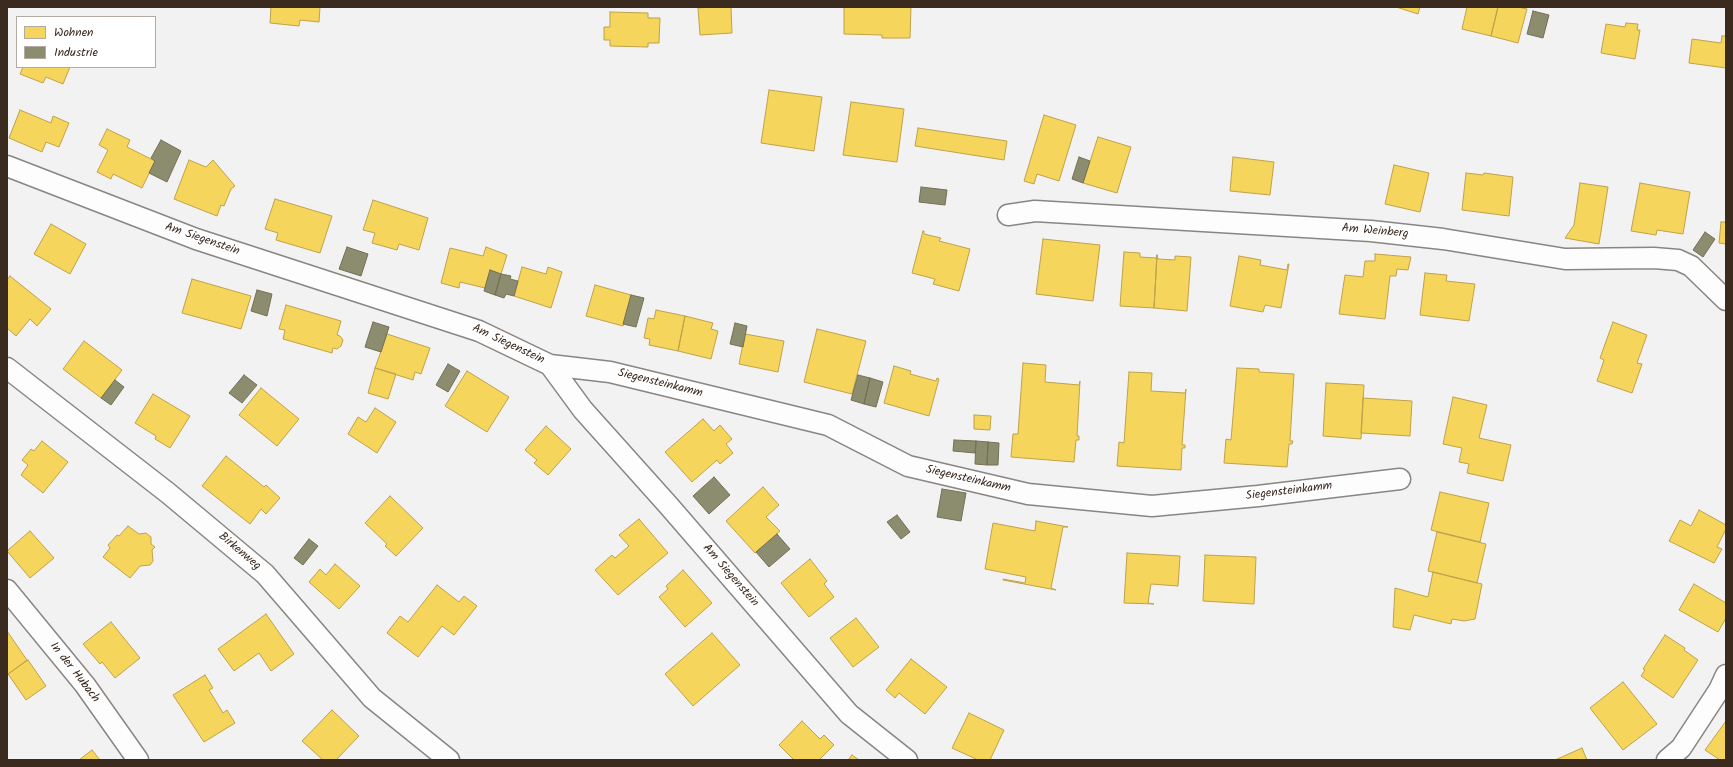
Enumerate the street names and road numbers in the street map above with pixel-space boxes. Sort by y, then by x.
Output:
street label: Am Siegenstein [163,220,241,260]
street label: Am Weinberg [1341,222,1409,242]
street label: Am Siegenstein [470,322,546,368]
street label: Siegensteinkamm [616,367,704,401]
street label: Siegensteinkamm [924,463,1012,497]
street label: Siegensteinkamm [1245,480,1333,504]
street label: Birkenweg [215,530,263,574]
street label: Am Siegenstein [699,542,761,610]
street label: In der Hubach [46,640,102,706]

